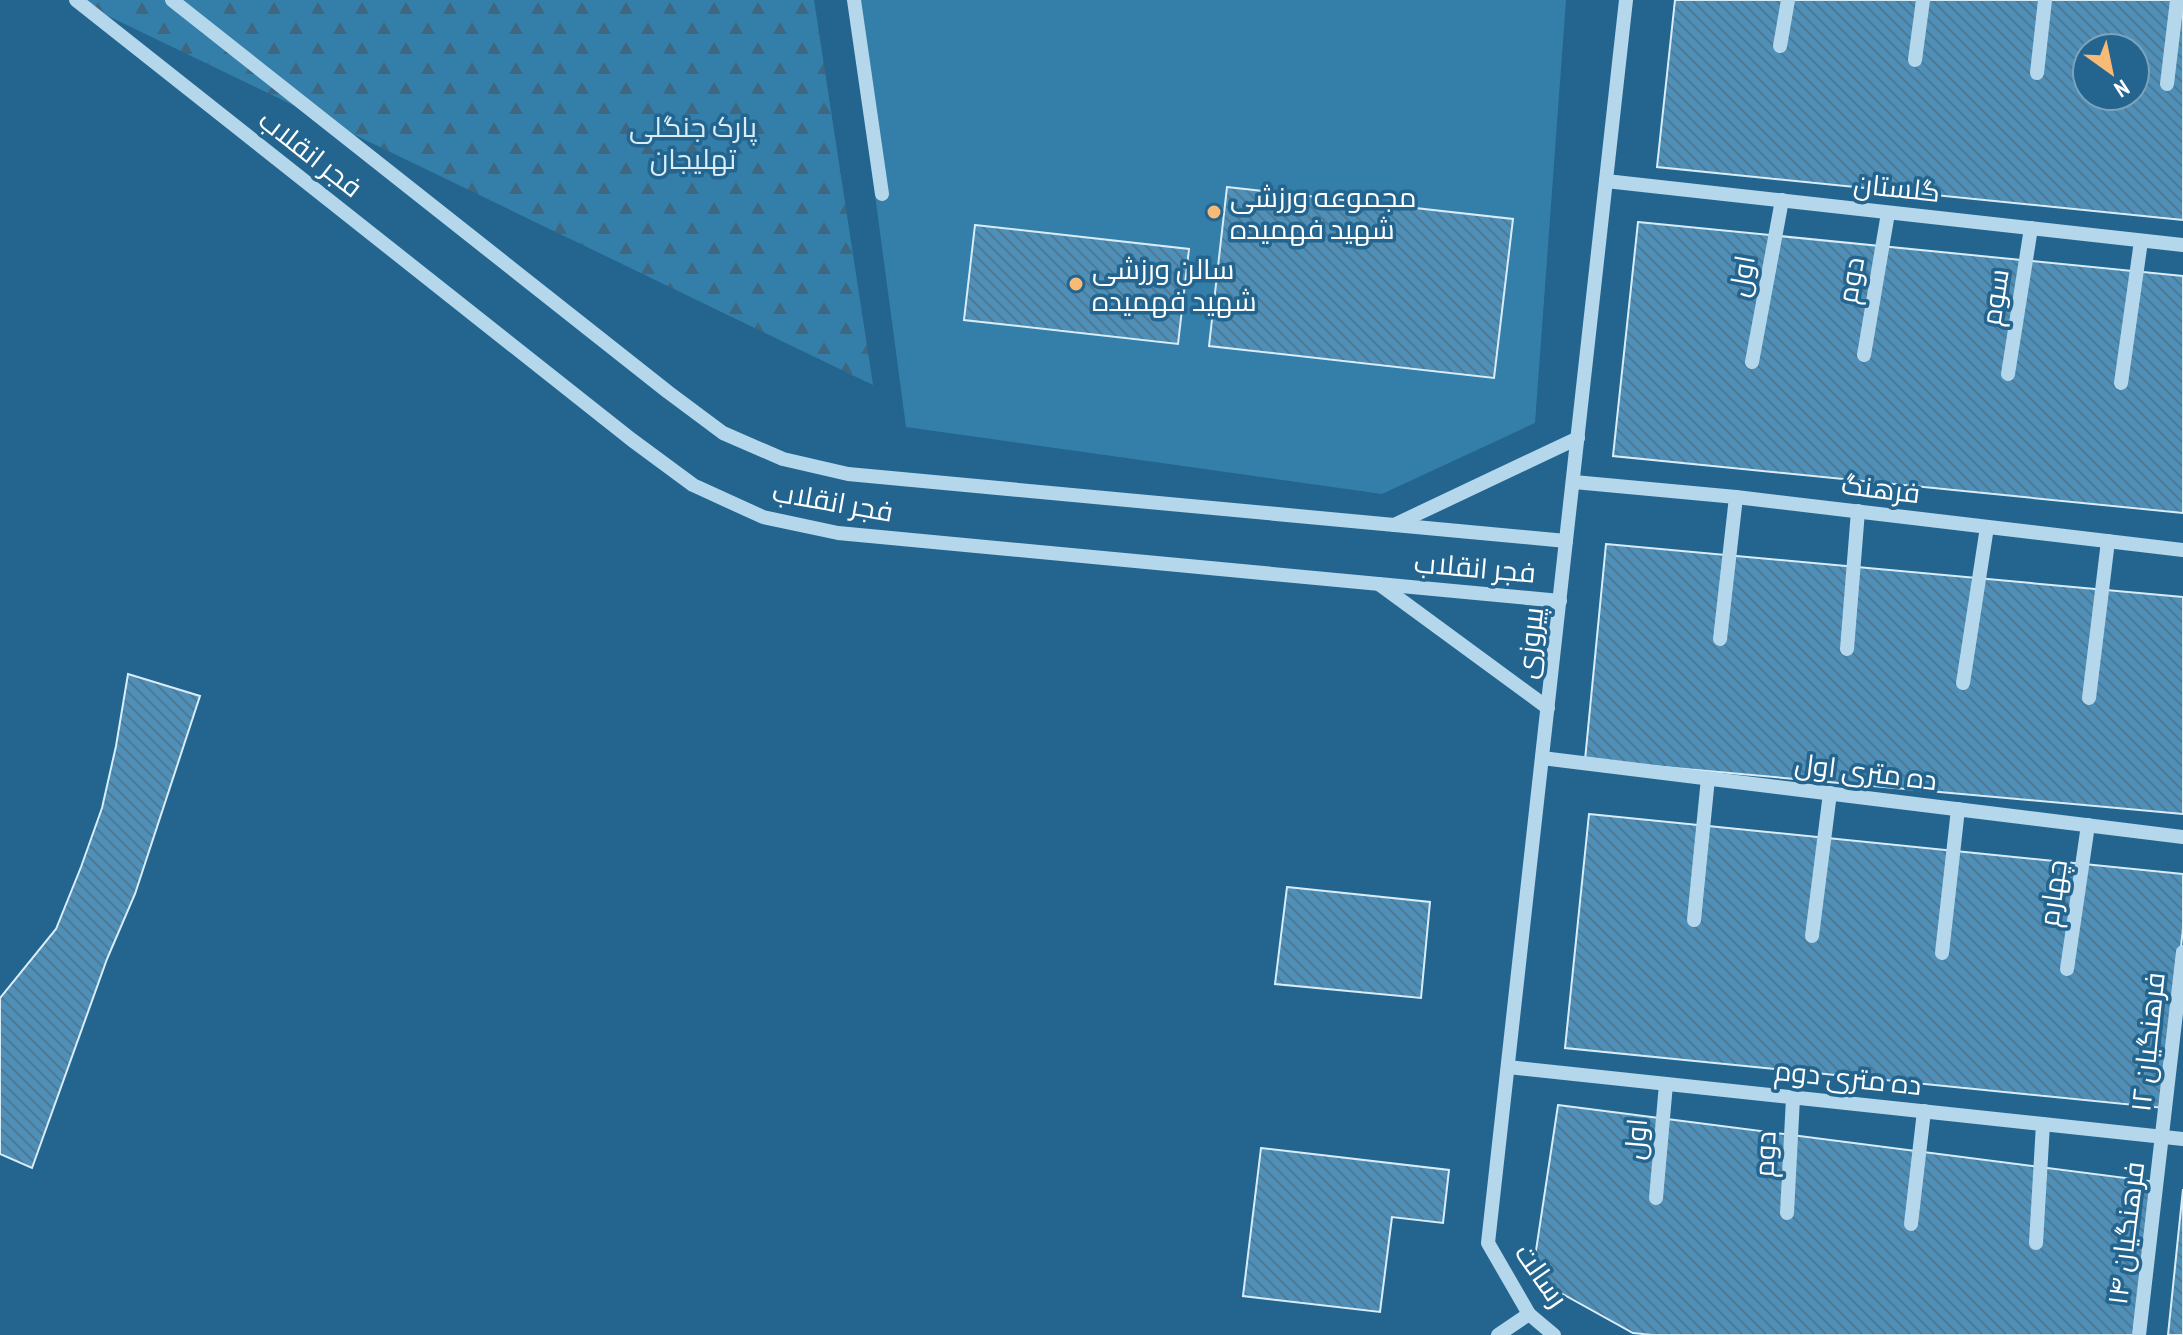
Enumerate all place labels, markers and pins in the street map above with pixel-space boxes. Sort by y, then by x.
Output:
place label: مجموعه ورزشی شهید فهمیده [1230,178,1417,247]
marker: مجموعه ورزشی شهید فهمیده [1205,203,1223,221]
place label: سالن ورزشی شهید فهمیده [1092,250,1257,319]
marker: سالن ورزشی شهید فهمیده [1067,275,1085,293]

